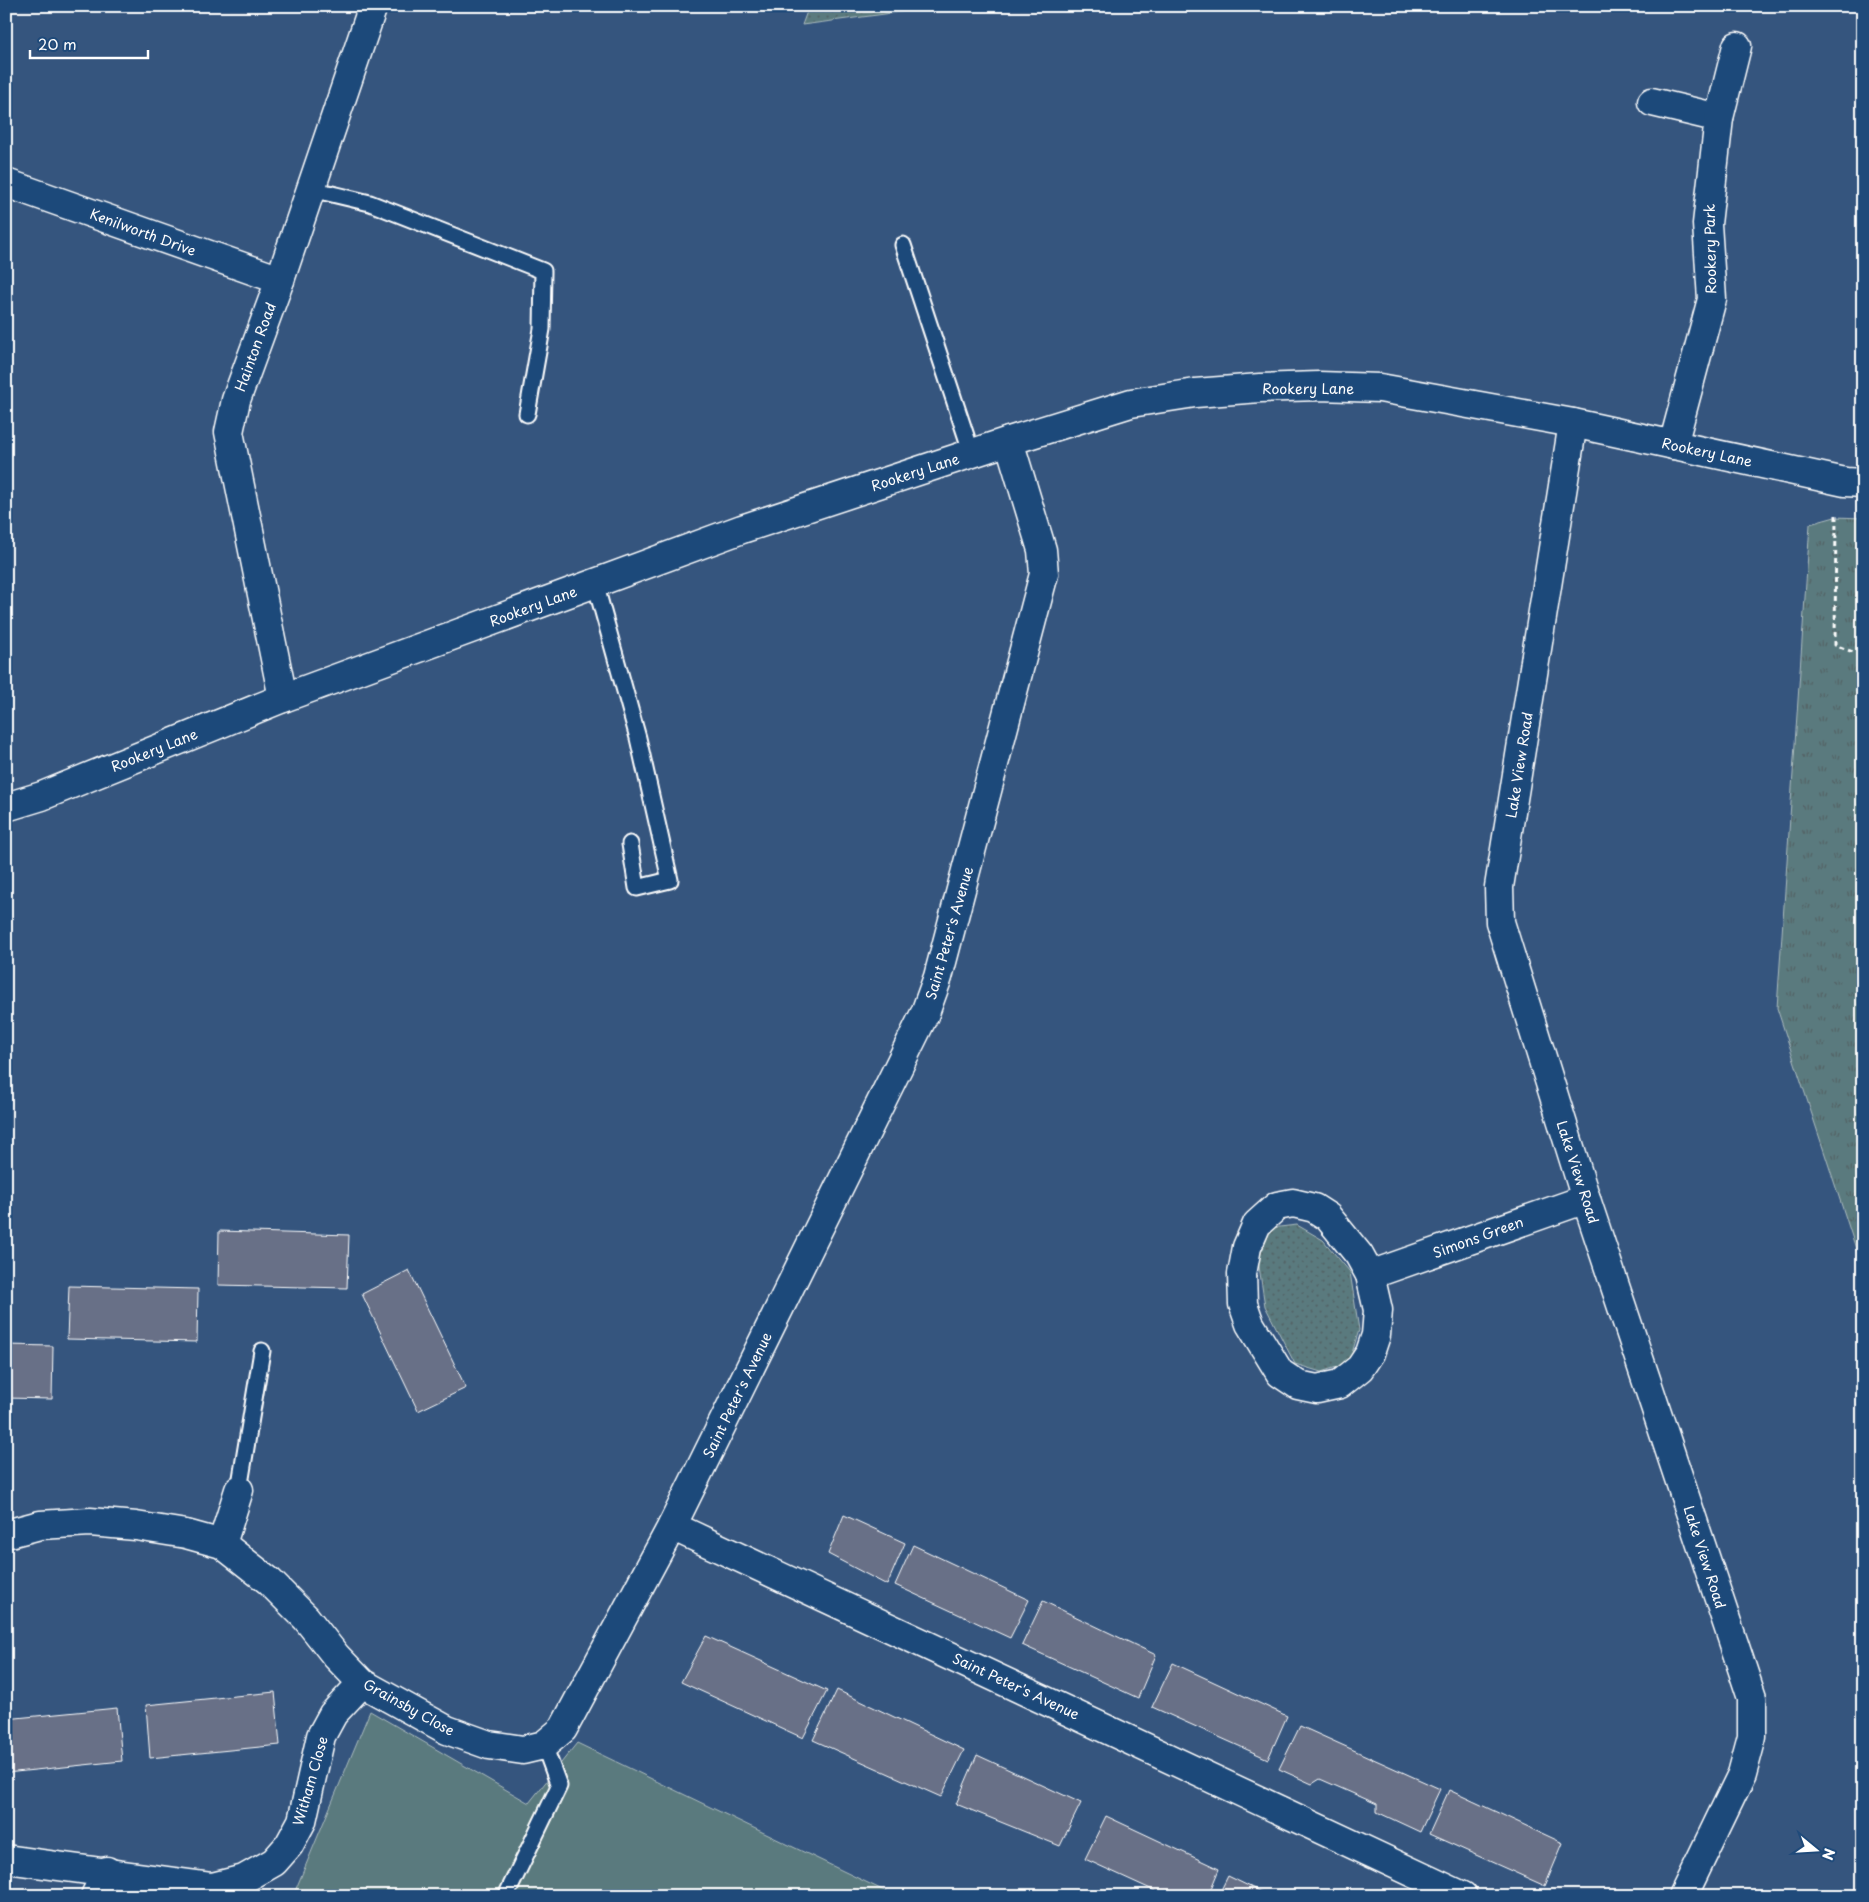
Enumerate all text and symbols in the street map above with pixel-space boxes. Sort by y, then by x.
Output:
scale bar [30,28,148,60]
text: 20 m [38,32,77,55]
street label: Kenilworth Drive [87,203,199,261]
street label: Rookery Park [1699,203,1721,294]
street label: Hainton Road [229,300,281,394]
street label: Rookery Lane [1262,378,1354,399]
street label: Rookery Lane [1660,432,1754,472]
street label: Rookery Lane [868,448,962,496]
street label: Rookery Lane [486,580,580,632]
street label: Lake View Road [1500,710,1538,820]
street label: Rookery Lane [107,723,201,777]
street label: Saint Peter's Avenue [920,864,978,1002]
street label: Lake View Road [1551,1118,1605,1226]
street label: Simons Green [1430,1211,1526,1263]
street label: Saint Peter's Avenue [697,1328,777,1462]
street label: Lake View Road [1678,1503,1732,1611]
street label: Saint Peter's Avenue [949,1647,1083,1725]
street label: Grainsby Close [360,1673,458,1741]
street label: Witham Close [287,1734,333,1828]
north arrow [1792,1824,1842,1874]
text: N [1817,1846,1841,1863]

